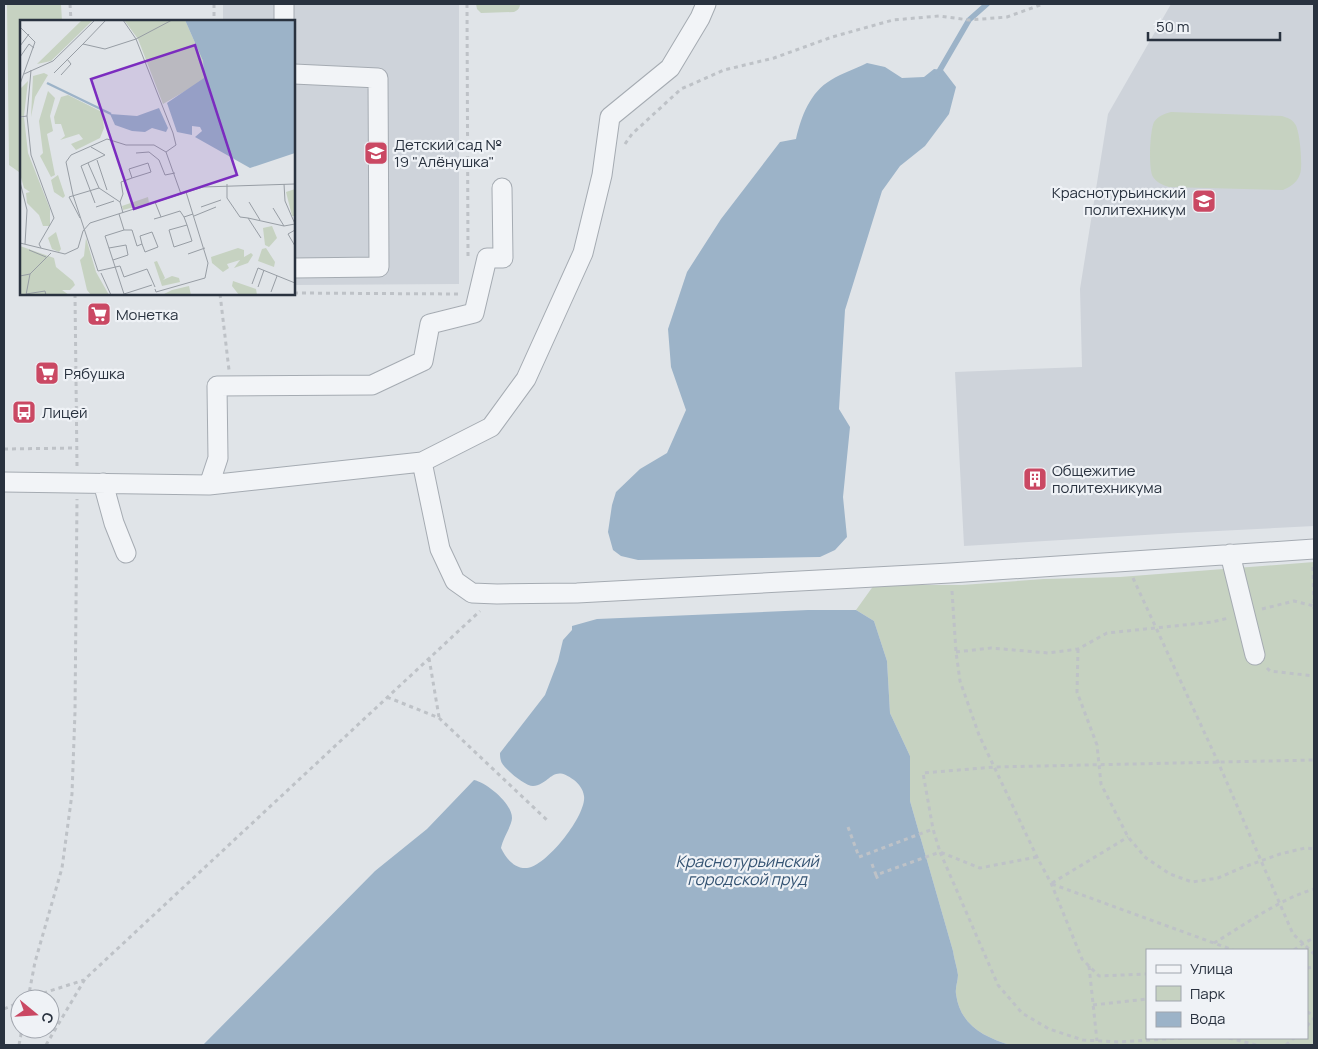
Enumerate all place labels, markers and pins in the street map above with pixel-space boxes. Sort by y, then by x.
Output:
place label: Детский сад № 19 "Алёнушка" [394,134,502,172]
school or university icon: Детский сад № 19 "Алёнушка" [363,140,389,166]
place label: Краснотурьинский политехникум [1052,182,1186,220]
school or university icon: Краснотурьинский политехникум [1191,188,1217,214]
supermarket icon: Монетка [86,301,112,327]
place label: Монетка [116,304,178,325]
supermarket icon: Рябушка [34,360,60,386]
place label: Рябушка [64,363,125,384]
bus stop icon: Лицей [11,399,37,425]
place label: Лицей [42,402,88,423]
place label: Общежитие политехникума [1052,460,1162,498]
building icon: Общежитие политехникума [1022,466,1048,492]

